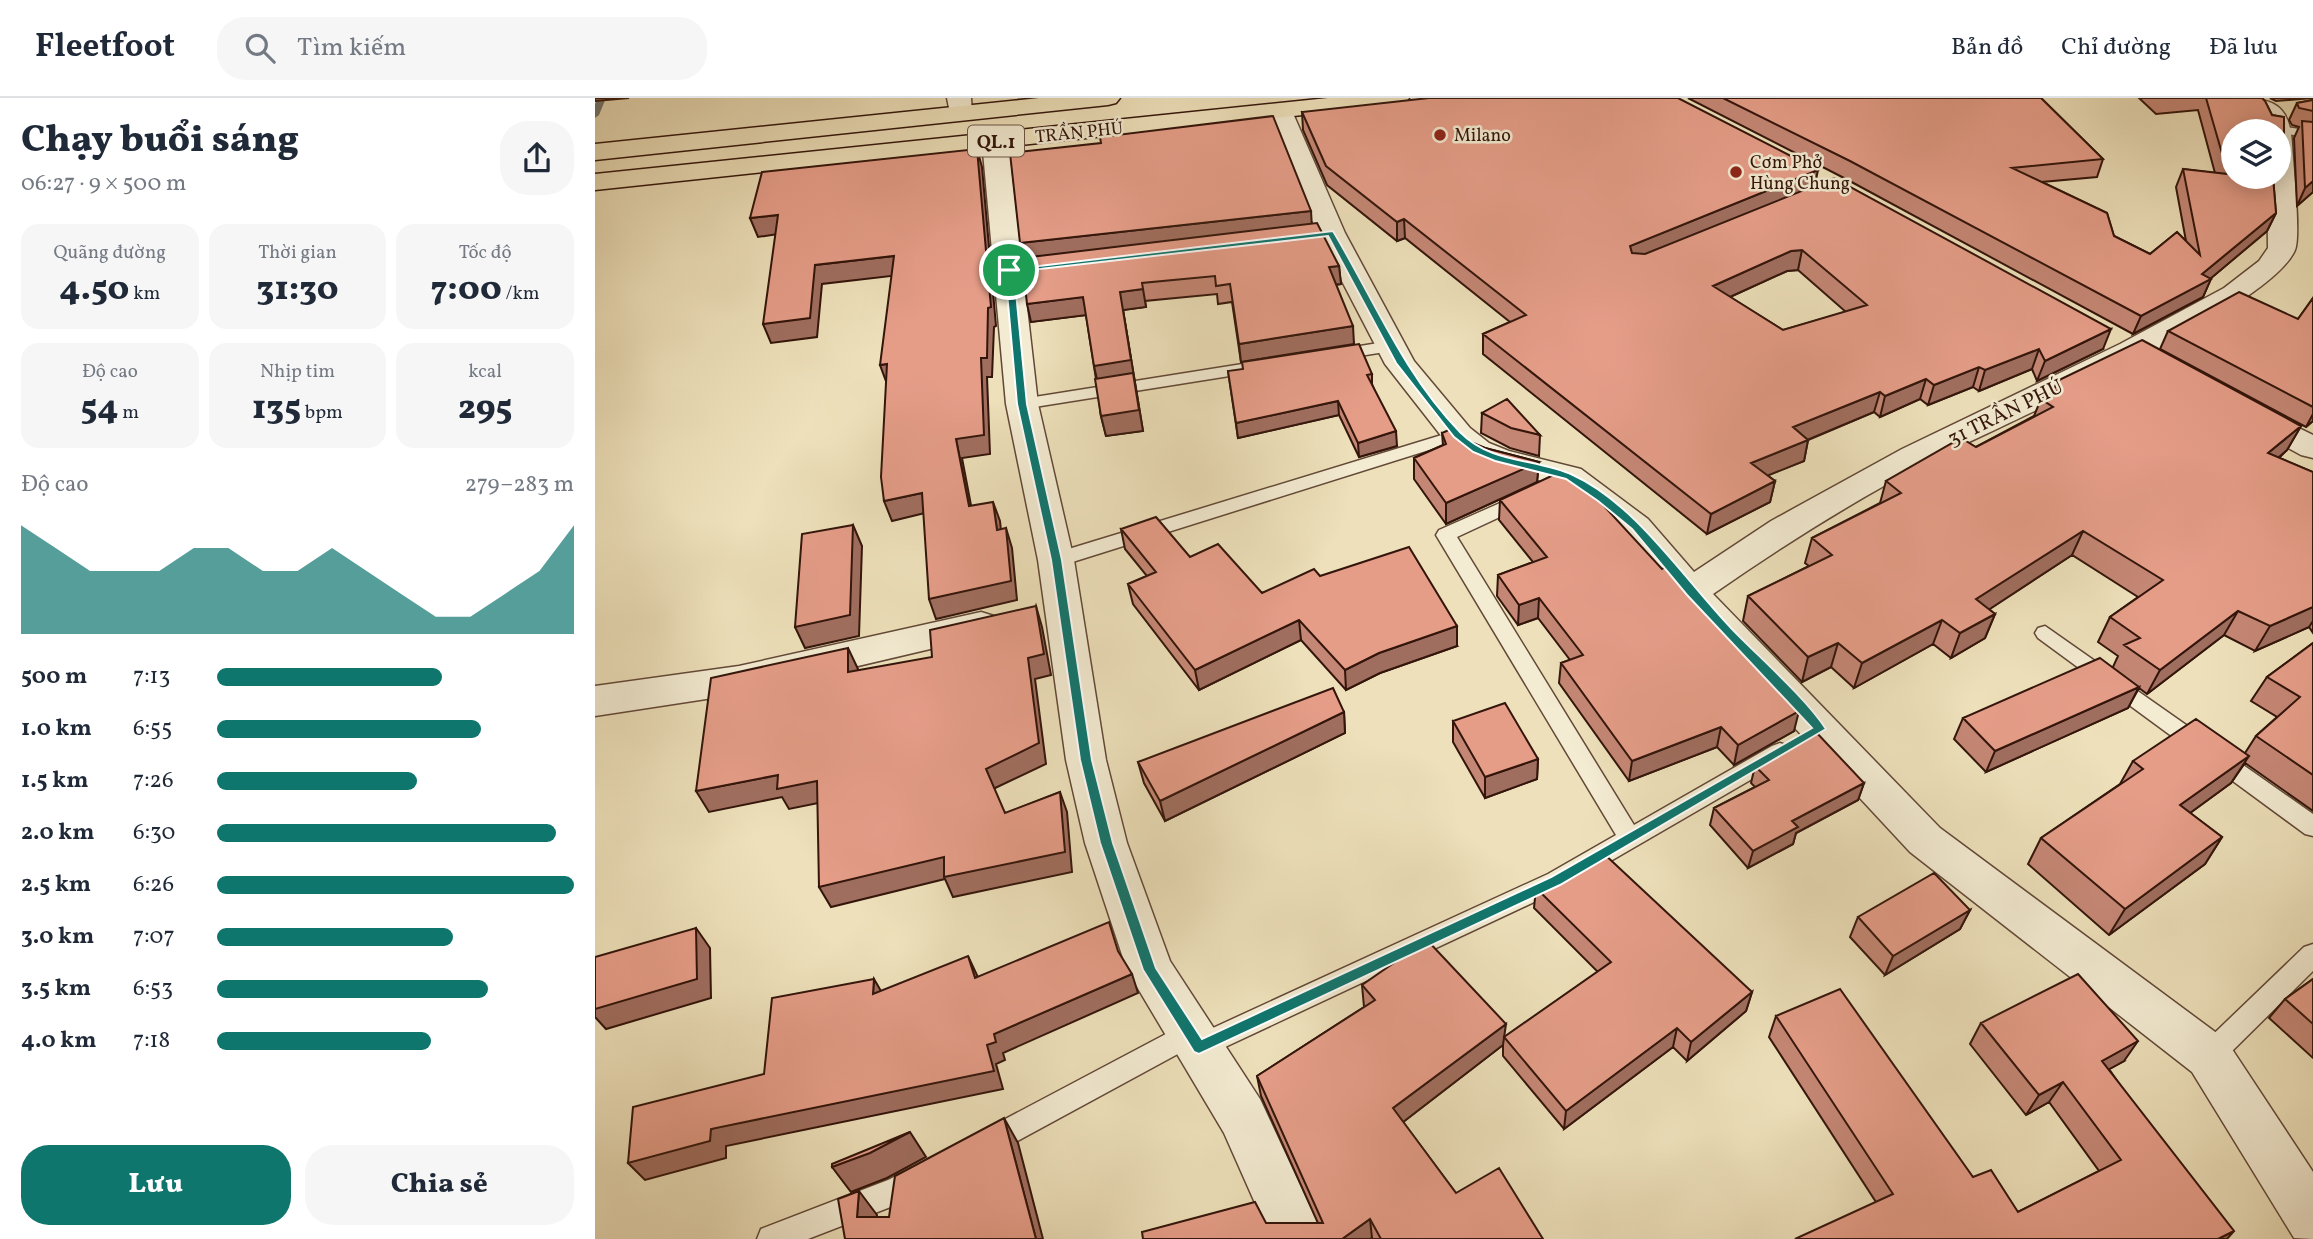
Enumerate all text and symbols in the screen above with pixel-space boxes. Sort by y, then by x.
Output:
search box [217,17,707,80]
text: Fleetfoot [35,25,175,71]
icon: search [241,29,279,67]
text: Tìm kiếm [297,30,406,66]
text: Bản đồ [1951,31,2023,65]
text: Chỉ đường [2061,31,2171,65]
text: Đã lưu [2209,31,2278,65]
street label: TRẦN PHÚ [1034,113,1124,151]
text: Chạy buổi sáng [21,115,299,168]
map controls [2221,119,2291,189]
button: layers [2221,119,2291,189]
button: share [500,121,574,195]
place label: Milano [1454,124,1511,149]
road number: QL.1 [968,126,1024,156]
marker: Milano [1432,127,1448,143]
place label: Cơm Phở Hùng Chung [1750,151,1850,197]
marker: Cơm Phở Hùng Chung [1728,164,1744,180]
text: 06:27 · 9 × 500 m [21,168,186,200]
text: Quãng đường [54,240,166,266]
text: Thời gian [258,240,337,266]
text: Tốc độ [459,240,512,266]
pin [979,240,1039,300]
icon: arrive [990,251,1028,289]
text: 4.50 [59,266,129,314]
text: 31:30 [257,266,338,314]
text: 7:00 [431,266,502,314]
text: km [129,281,160,307]
text: /km [502,281,540,307]
text: Độ cao [82,359,138,385]
text: Nhịp tim [260,359,335,385]
text: kcal [468,359,502,385]
street label: 31 TRẦN PHÚ [1942,371,2068,454]
text: 54 [80,385,119,433]
text: 135 [252,385,301,433]
text: 295 [458,385,512,433]
text: m [119,400,139,426]
text: bpm [301,400,343,426]
text: Độ cao [21,469,89,501]
text: 279–283 m [465,469,574,501]
text: 500 m [21,661,87,693]
text: 7:13 [133,661,170,693]
text: 1.0 km [21,713,92,745]
text: 6:55 [133,713,172,745]
text: 1.5 km [21,765,88,797]
text: 7:26 [133,765,174,797]
text: 2.0 km [21,817,94,849]
text: 6:30 [133,817,175,849]
text: 2.5 km [21,869,91,901]
text: 6:26 [133,869,174,901]
text: 3.0 km [21,921,94,953]
text: 7:07 [133,921,175,953]
text: 3.5 km [21,973,91,1005]
text: 6:53 [133,973,173,1005]
text: 4.0 km [21,1025,96,1057]
text: 7:18 [133,1025,170,1057]
button: Lưu [21,1145,291,1225]
button: Chia sẻ [305,1145,574,1225]

